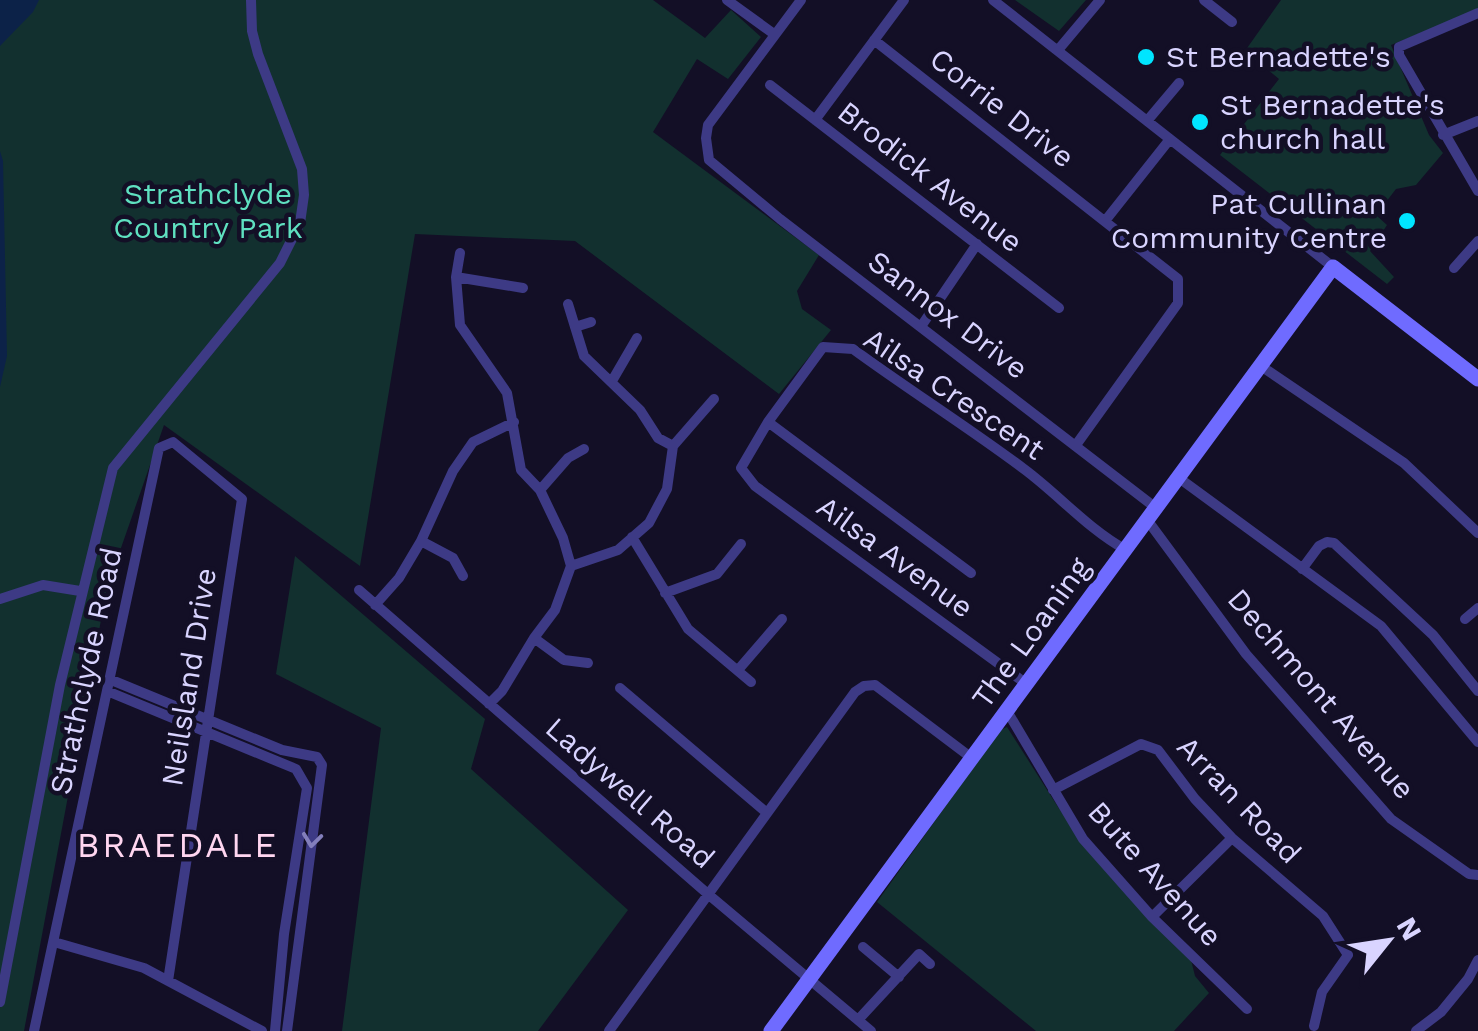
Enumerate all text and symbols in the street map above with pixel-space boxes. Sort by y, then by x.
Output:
place label: St Bernadette's [1166,39,1391,74]
street label: Corrie Drive [923,40,1081,175]
marker: St Bernadette's [1135,46,1157,68]
place label: St Bernadette's church hall [1220,87,1445,156]
street label: Brodick Avenue [831,94,1030,259]
marker: St Bernadette's church hall [1189,111,1211,133]
park label: Strathclyde Country Park [113,176,303,245]
place label: Pat Cullinan Community Centre [1111,186,1387,255]
marker: Pat Cullinan Community Centre [1396,210,1418,232]
street label: Sannox Drive [862,243,1035,386]
street label: Ailsa Crescent [858,320,1051,467]
street label: Ailsa Avenue [810,488,980,625]
street label: Strathclyde Road [42,544,129,798]
street label: The Loaning [964,551,1097,715]
street label: Neilsland Drive [154,565,223,789]
street label: Dechmont Avenue [1221,581,1422,806]
street label: Ladywell Road [539,710,722,875]
street label: Arran Road [1170,729,1309,870]
street label: Bute Avenue [1081,794,1230,953]
district label: BRAEDALE [77,824,279,866]
one-way arrow [303,832,324,849]
north arrow [1338,891,1438,991]
text: N [1390,912,1429,946]

